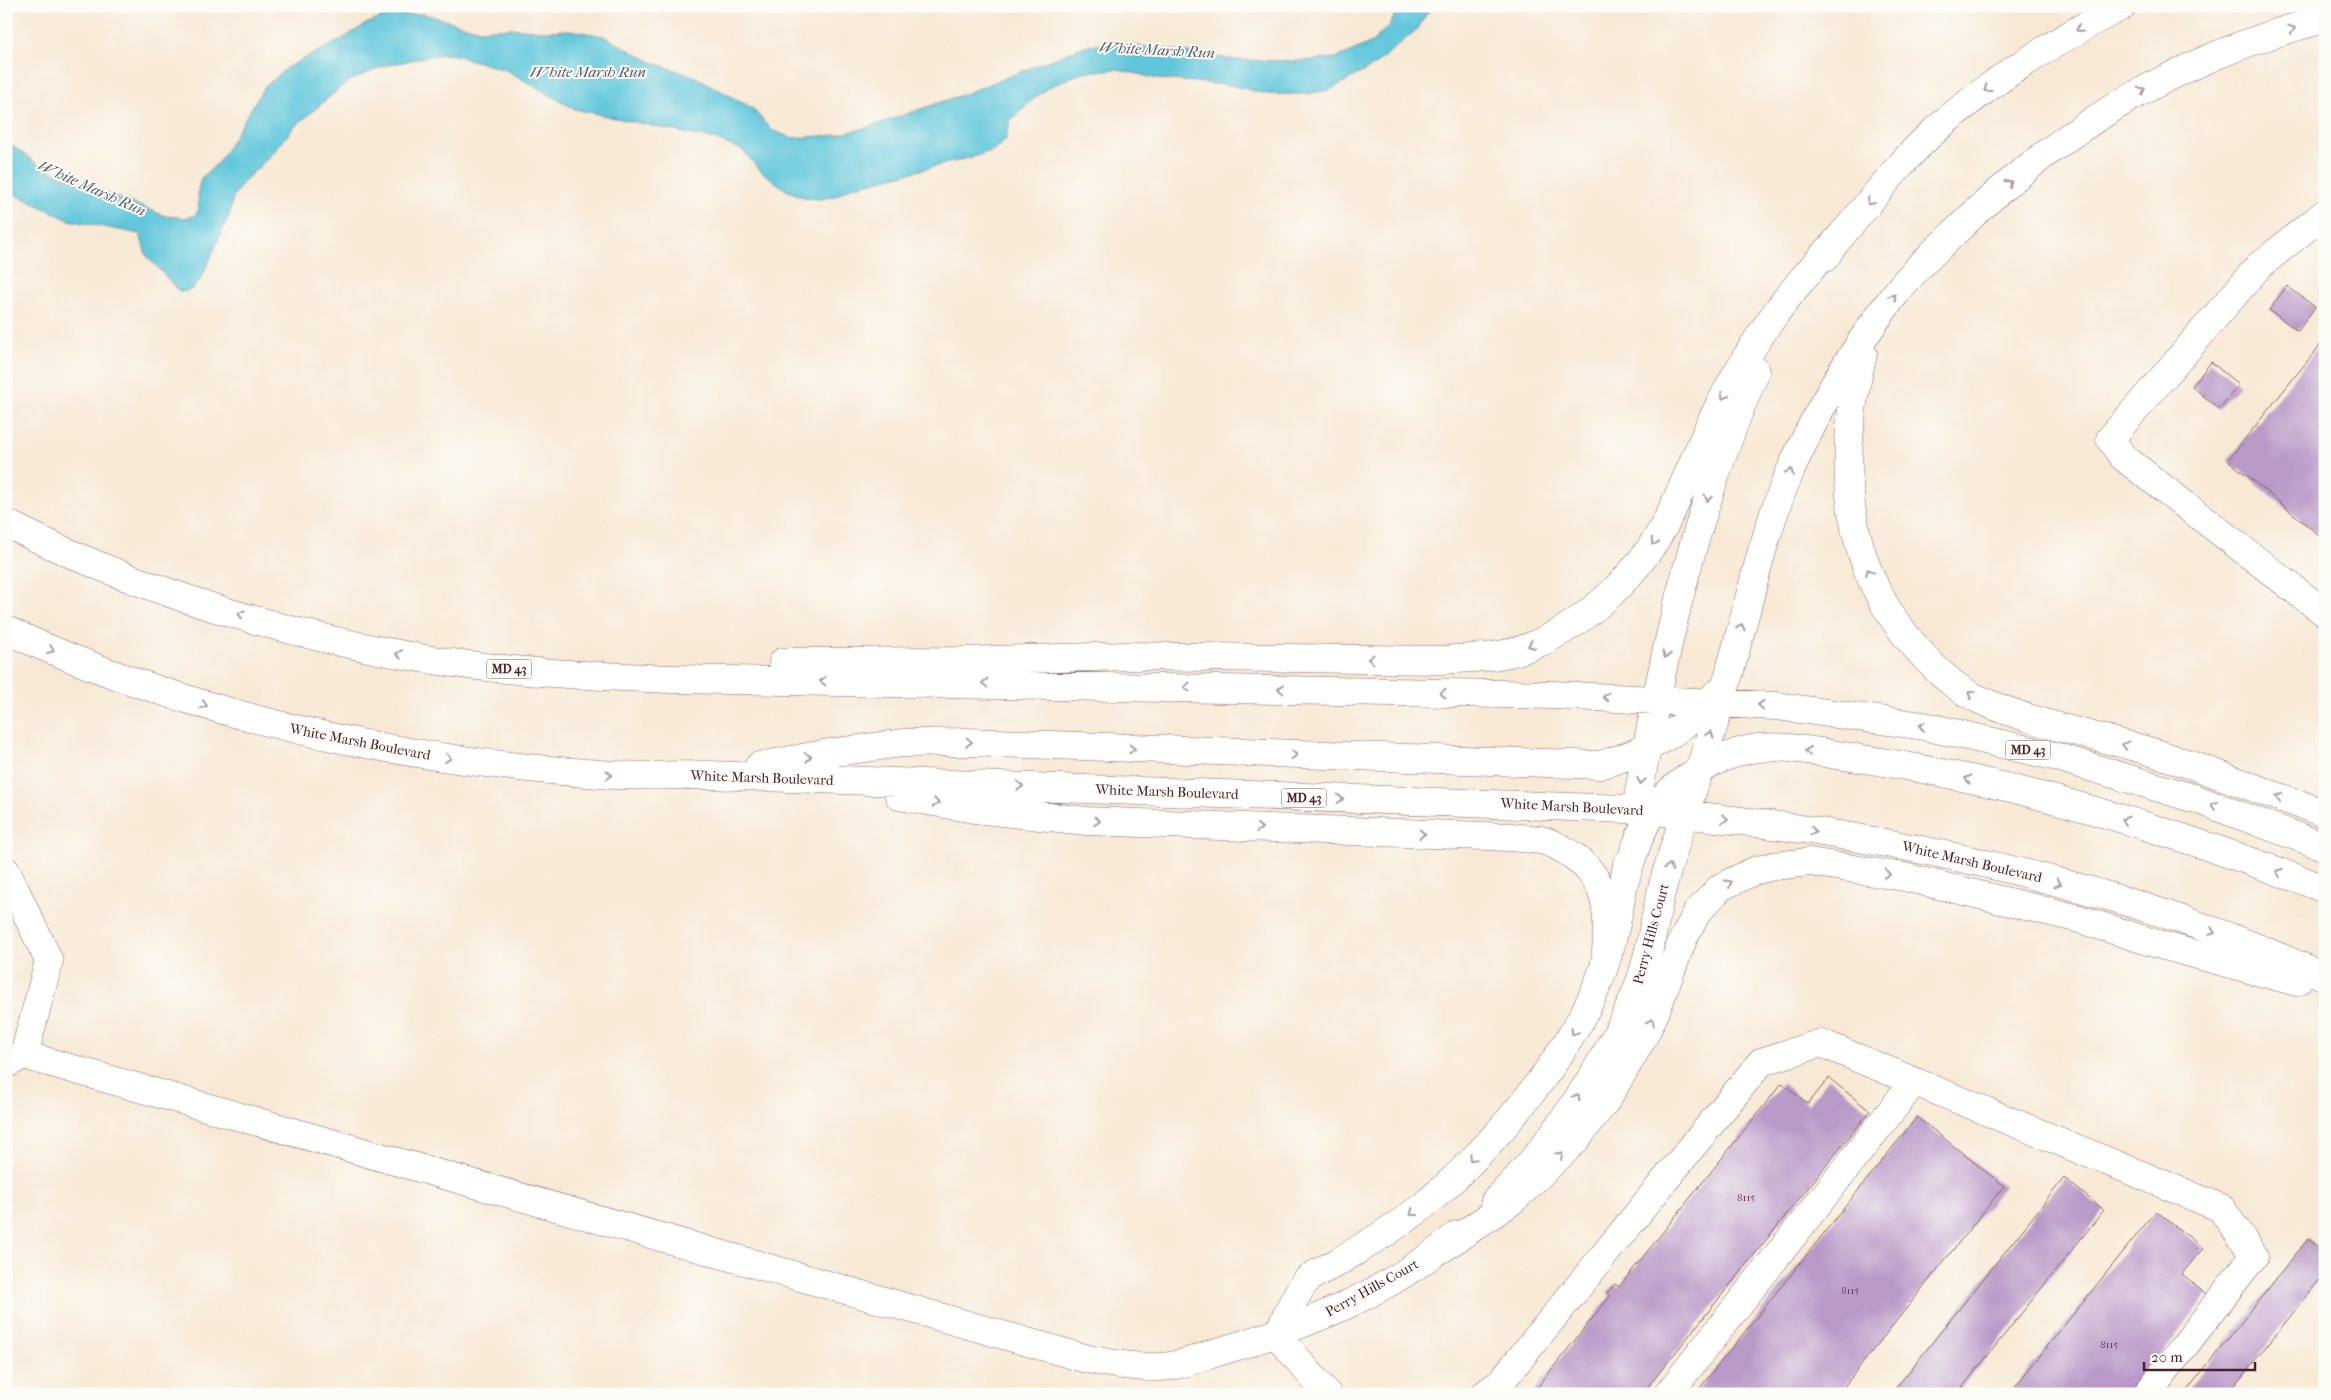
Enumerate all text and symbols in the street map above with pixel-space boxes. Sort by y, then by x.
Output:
one-way arrow [2075,23,2084,33]
one-way arrow [2287,24,2295,34]
water label: White Marsh Run [1099,38,1215,62]
water label: White Marsh Run [530,63,646,81]
one-way arrow [1983,83,1993,92]
one-way arrow [2136,86,2145,96]
water label: White Marsh Run [35,156,149,220]
one-way arrow [2003,181,2012,189]
one-way arrow [1868,196,1876,205]
one-way arrow [1888,294,1896,303]
one-way arrow [1720,391,1730,400]
one-way arrow [1784,468,1795,477]
one-way arrow [1703,493,1713,501]
one-way arrow [1651,536,1660,546]
one-way arrow [1864,568,1875,577]
one-way arrow [238,610,246,620]
one-way arrow [1735,622,1746,631]
one-way arrow [1527,639,1536,650]
one-way arrow [46,644,55,654]
one-way arrow [395,649,403,659]
one-way arrow [1661,650,1672,659]
one-way arrow [1366,654,1374,664]
road number: MD 43 [486,660,532,679]
one-way arrow [818,675,826,686]
one-way arrow [981,678,988,688]
one-way arrow [1183,682,1191,692]
one-way arrow [1277,684,1284,694]
one-way arrow [1439,687,1447,698]
one-way arrow [1968,691,1977,701]
one-way arrow [1602,692,1610,702]
one-way arrow [199,699,208,709]
one-way arrow [1757,700,1765,711]
street label: White Marsh Boulevard [287,720,432,764]
one-way arrow [1918,721,1927,731]
one-way arrow [1705,731,1715,739]
one-way arrow [966,737,974,747]
road number: MD 43 [2006,740,2050,760]
one-way arrow [2122,740,2130,750]
one-way arrow [1128,744,1136,754]
one-way arrow [1804,746,1812,757]
one-way arrow [1290,749,1298,760]
one-way arrow [444,752,452,763]
one-way arrow [803,752,812,763]
street label: White Marsh Boulevard [689,767,834,789]
one-way arrow [606,770,614,780]
one-way arrow [1964,774,1972,785]
one-way arrow [1636,777,1646,786]
one-way arrow [1017,781,1025,792]
street label: White Marsh Boulevard [1094,781,1239,803]
road number: MD 43 [1282,788,1326,808]
one-way arrow [1336,793,1344,804]
one-way arrow [2275,793,2284,803]
street label: White Marsh Boulevard [1499,795,1644,819]
one-way arrow [931,797,940,807]
one-way arrow [2210,801,2219,811]
one-way arrow [1721,813,1729,823]
one-way arrow [1093,816,1101,827]
one-way arrow [2121,816,2130,826]
one-way arrow [1256,823,1264,834]
one-way arrow [1809,825,1817,836]
one-way arrow [1418,829,1426,839]
street label: White Marsh Boulevard [1899,837,2044,886]
one-way arrow [1663,864,1673,872]
one-way arrow [1882,868,1891,878]
one-way arrow [2275,868,2284,878]
one-way arrow [2053,877,2061,887]
one-way arrow [1723,879,1732,889]
street label: Perry Hills Court [1629,882,1673,986]
one-way arrow [2208,926,2216,936]
one-way arrow [1645,1018,1655,1027]
one-way arrow [1570,1026,1580,1035]
one-way arrow [1571,1093,1580,1103]
one-way arrow [1555,1152,1564,1161]
one-way arrow [1469,1153,1478,1162]
house number: 8115 [1737,1191,1755,1204]
one-way arrow [1409,1207,1419,1216]
street label: Perry Hills Court [1322,1255,1422,1321]
house number: 8115 [1841,1284,1859,1297]
house number: 8115 [2100,1338,2118,1351]
scale bar [2144,1340,2255,1372]
text: 20 m [2151,1348,2183,1366]

